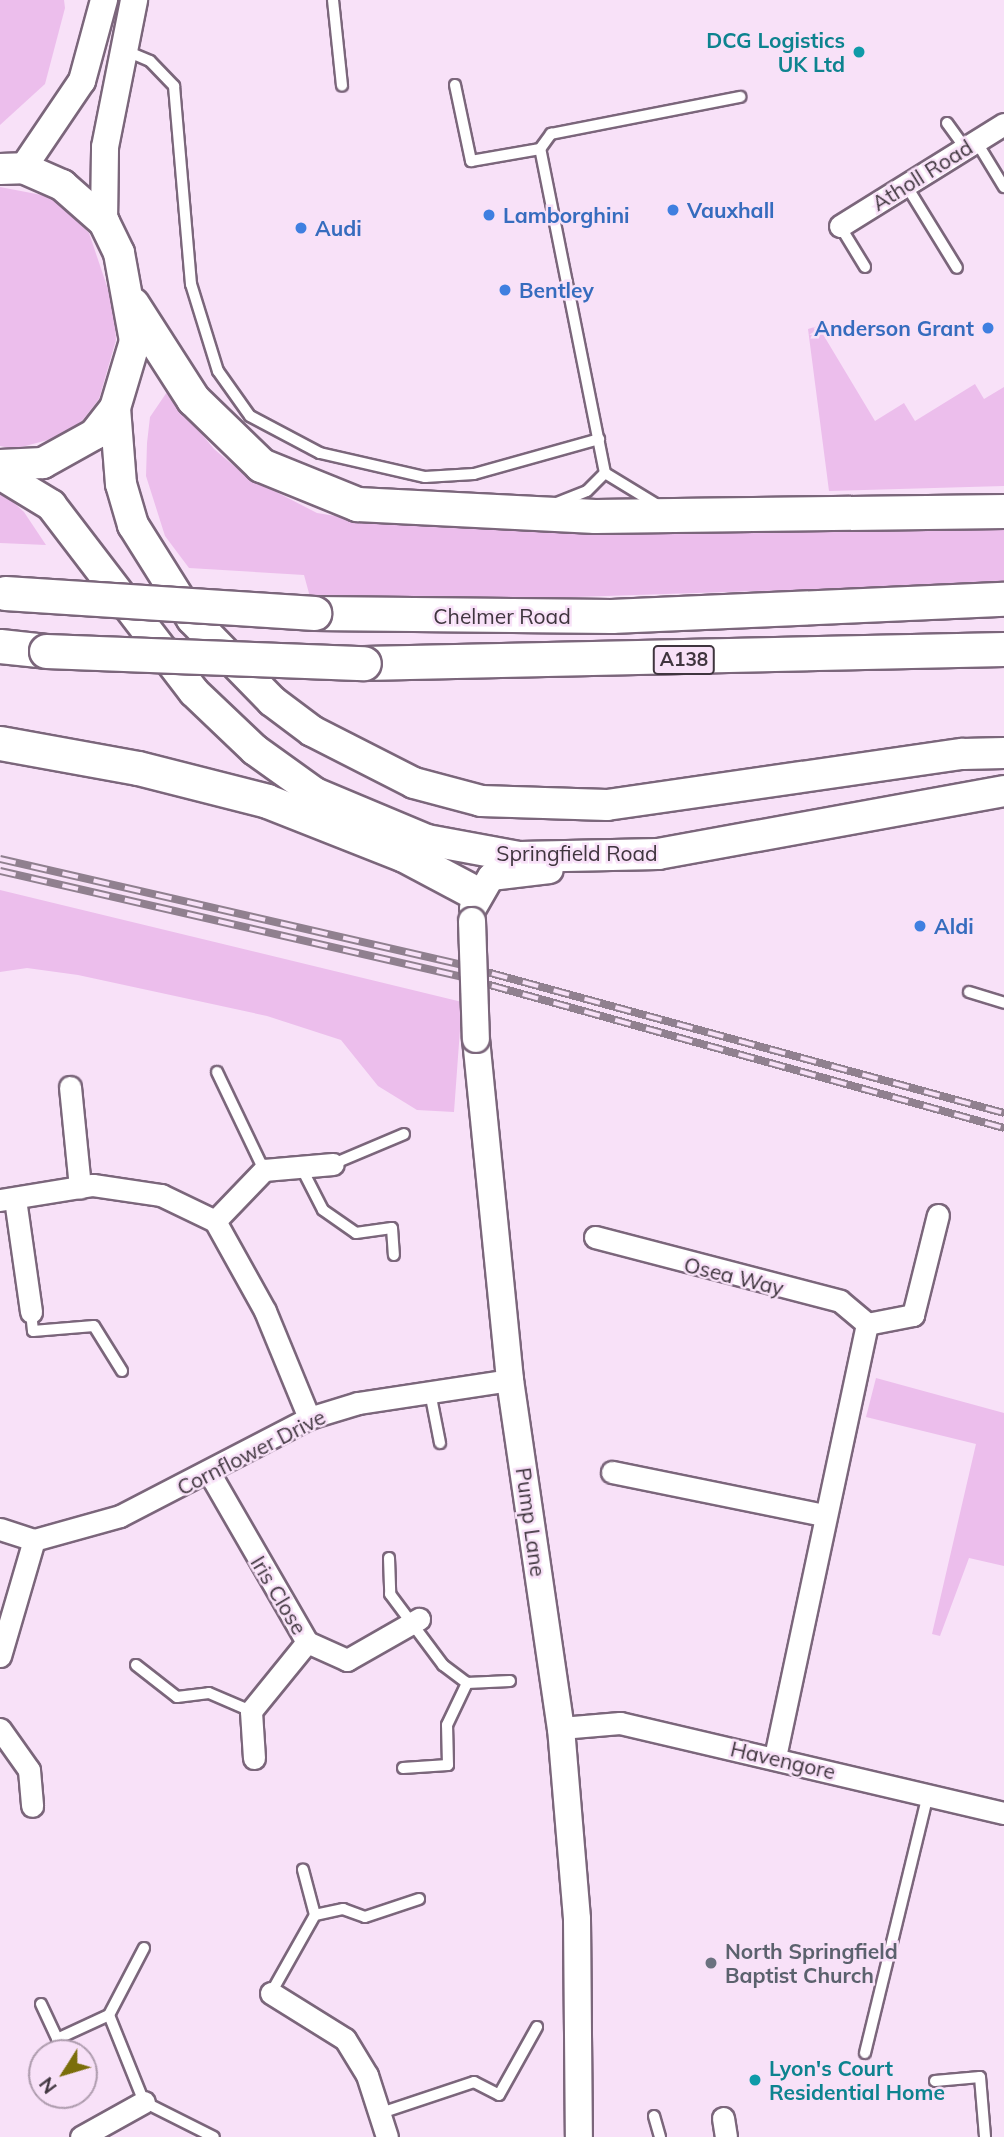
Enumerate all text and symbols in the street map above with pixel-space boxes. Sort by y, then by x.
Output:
place label: DCG Logistics UK Ltd [706,27,845,77]
marker: DCG Logistics UK Ltd [851,44,867,60]
street label: Atholl Road [867,134,977,216]
place label: Vauxhall [687,197,775,223]
place label: Lamborghini [503,202,630,228]
marker: Vauxhall [665,202,681,218]
marker: Lamborghini [481,207,497,223]
place label: Audi [315,215,362,241]
marker: Audi [293,220,309,236]
place label: Bentley [519,277,594,303]
marker: Bentley [497,282,513,298]
place label: Anderson Grant [814,315,974,341]
marker: Anderson Grant [980,320,996,336]
street label: Chelmer Road [433,603,571,629]
road number: A138 [652,645,716,676]
street label: Springfield Road [496,840,658,866]
place label: Aldi [934,913,974,939]
marker: Aldi [912,918,928,934]
street label: Osea Way [682,1251,786,1301]
street label: Cornflower Drive [173,1404,329,1500]
street label: Pump Lane [511,1466,551,1578]
street label: Iris Close [246,1551,312,1639]
street label: Havengore [728,1736,838,1784]
place label: North Springfield Baptist Church [725,1938,898,1988]
marker: North Springfield Baptist Church [703,1955,719,1971]
north arrow [28,2039,98,2109]
place label: Lyon's Court Residential Home [769,2055,945,2105]
text: N [34,2072,62,2098]
marker: Lyon's Court Residential Home [747,2072,763,2088]

